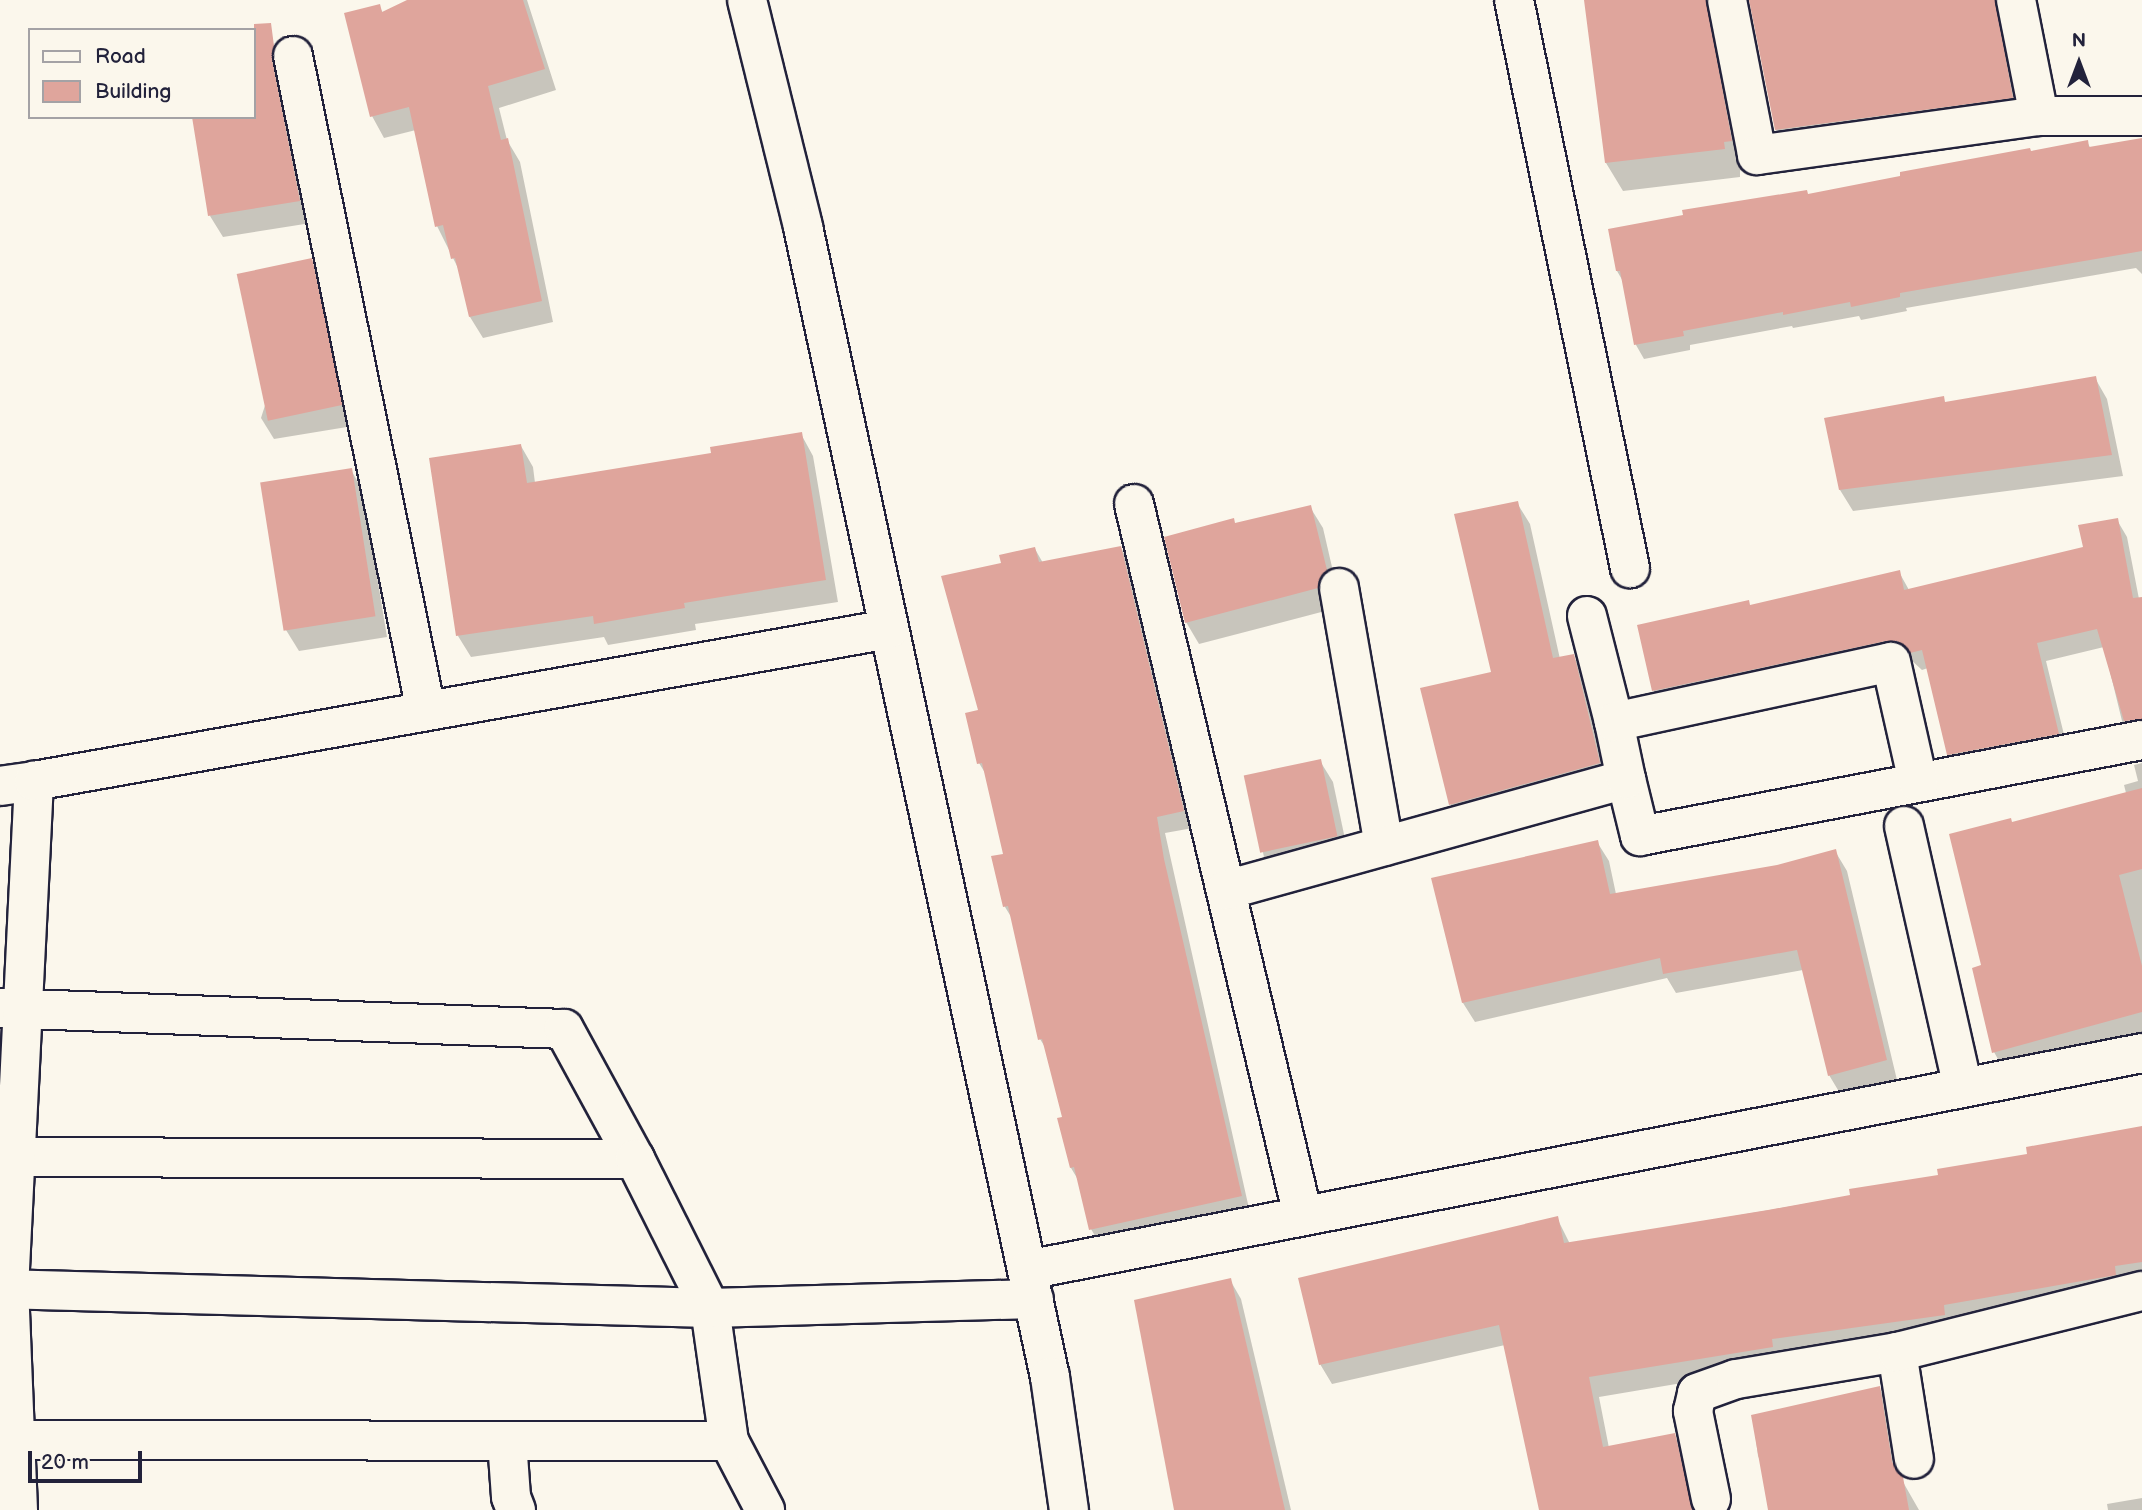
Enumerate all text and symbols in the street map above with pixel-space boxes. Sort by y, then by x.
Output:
legend [28,28,256,119]
north arrow [2044,28,2114,98]
text: N [2072,30,2086,53]
text: Road [95,44,146,69]
text: Building [95,79,171,104]
scale bar [32,1436,145,1480]
text: 20 m [41,1450,89,1475]

